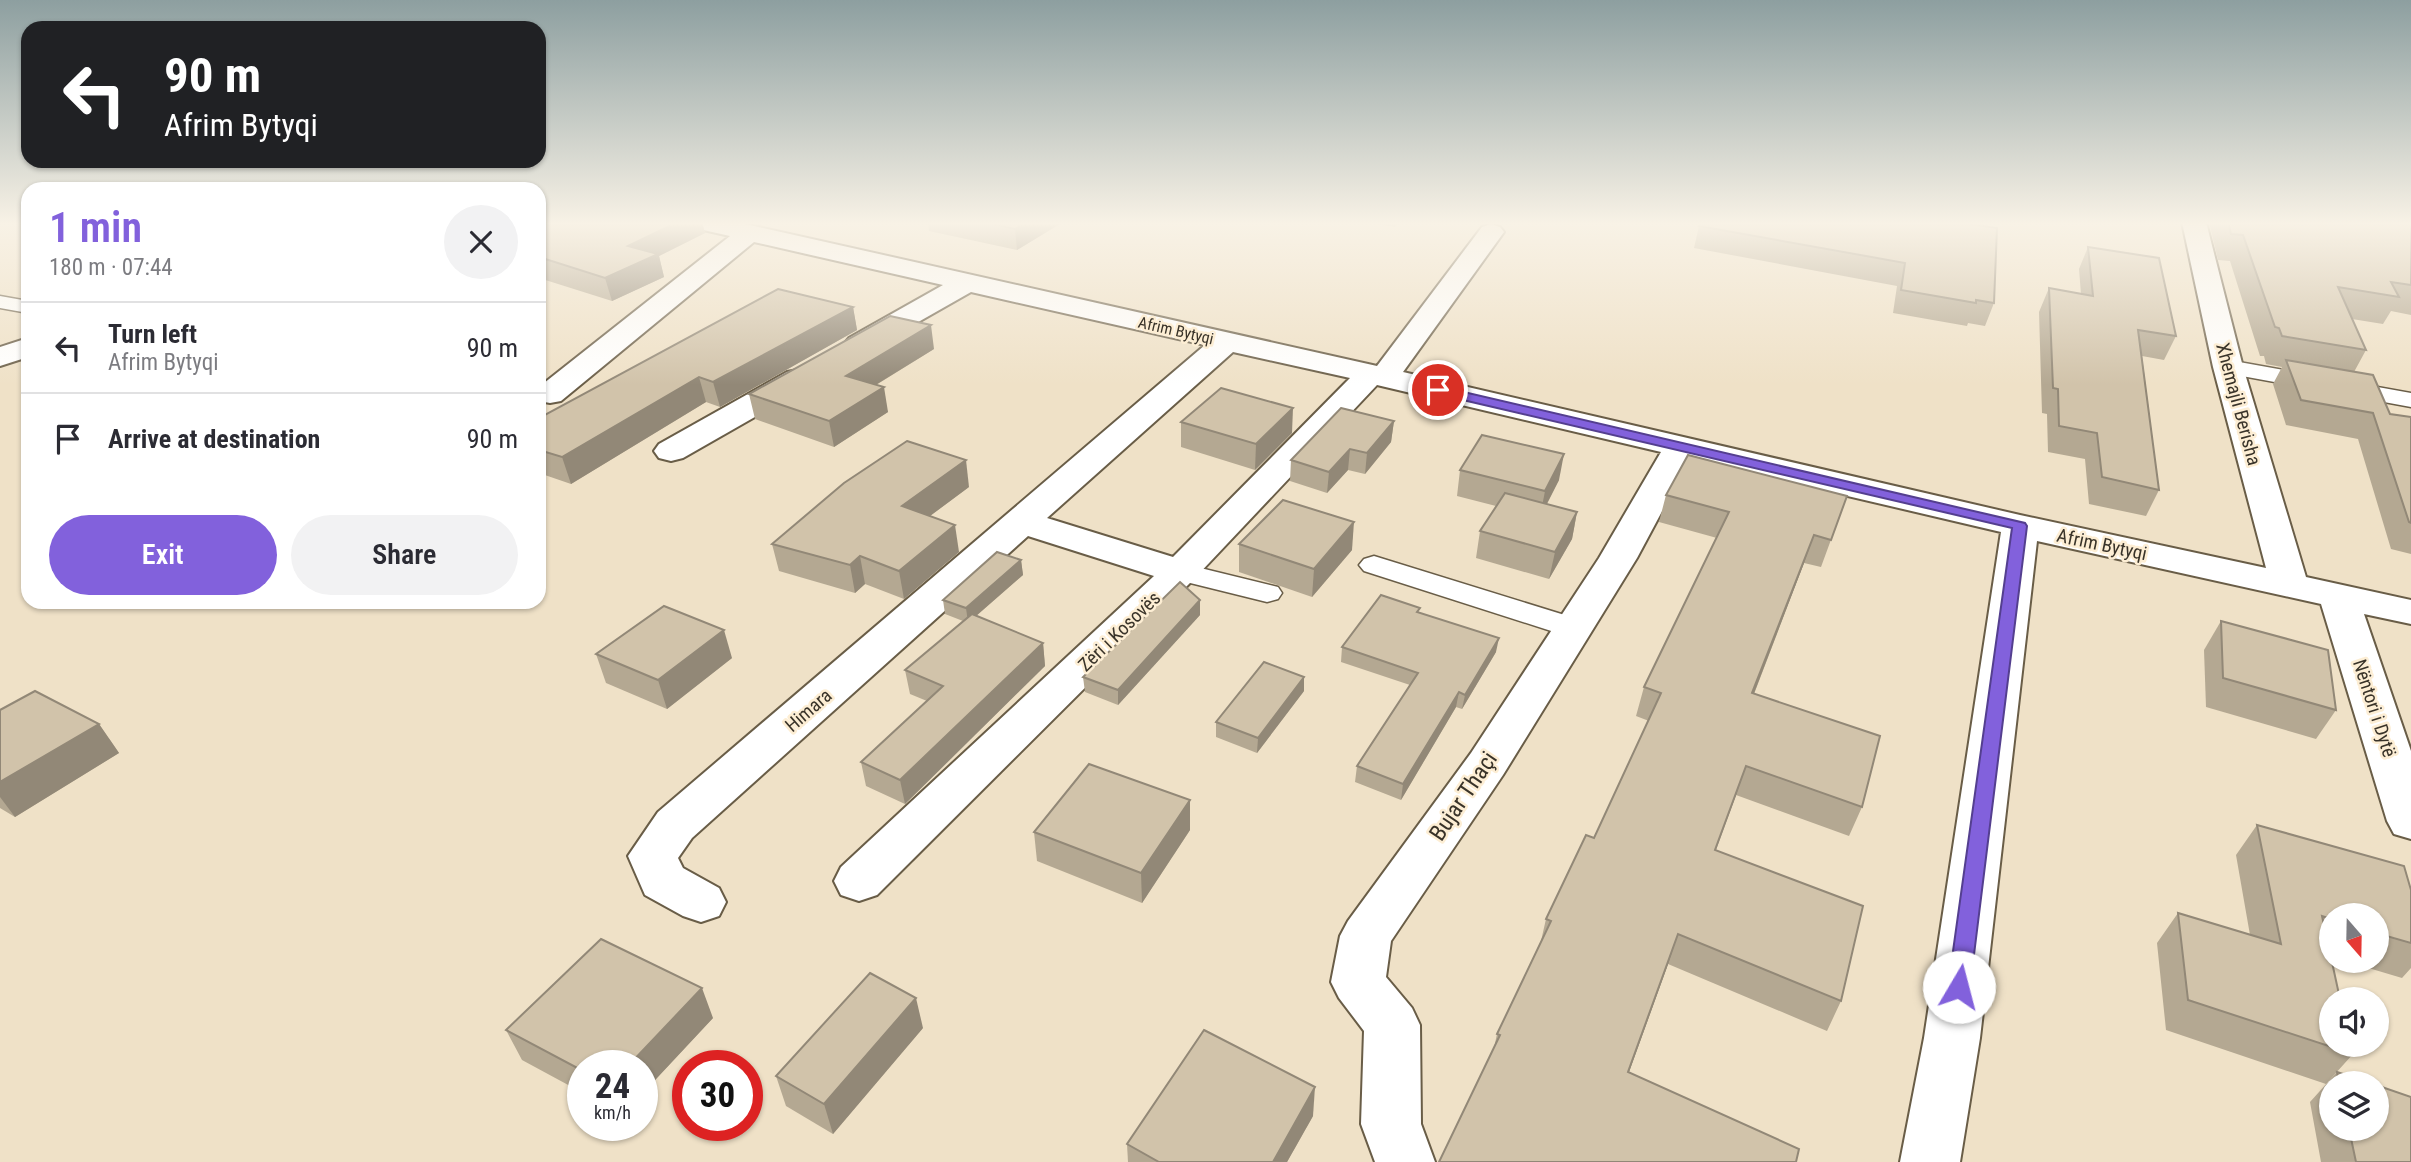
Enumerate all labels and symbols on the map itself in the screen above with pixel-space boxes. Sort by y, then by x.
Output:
street label: Afrim Bytyqi [1136,313,1216,348]
street label: Xhemajli Berisha [2211,340,2266,468]
pin [1408,360,1468,420]
street label: Afrim Bytyqi [2055,524,2149,565]
street label: Zëri i Kosovës [1074,587,1165,676]
street label: Nëntori i Dytë [2348,656,2401,760]
street label: Himara [780,684,836,737]
street label: Bujar Thaçi [1424,747,1503,846]
north arrow [2319,903,2389,973]
position arrow [1922,950,1996,1024]
speed limit sign: 30 [672,1050,763,1141]

